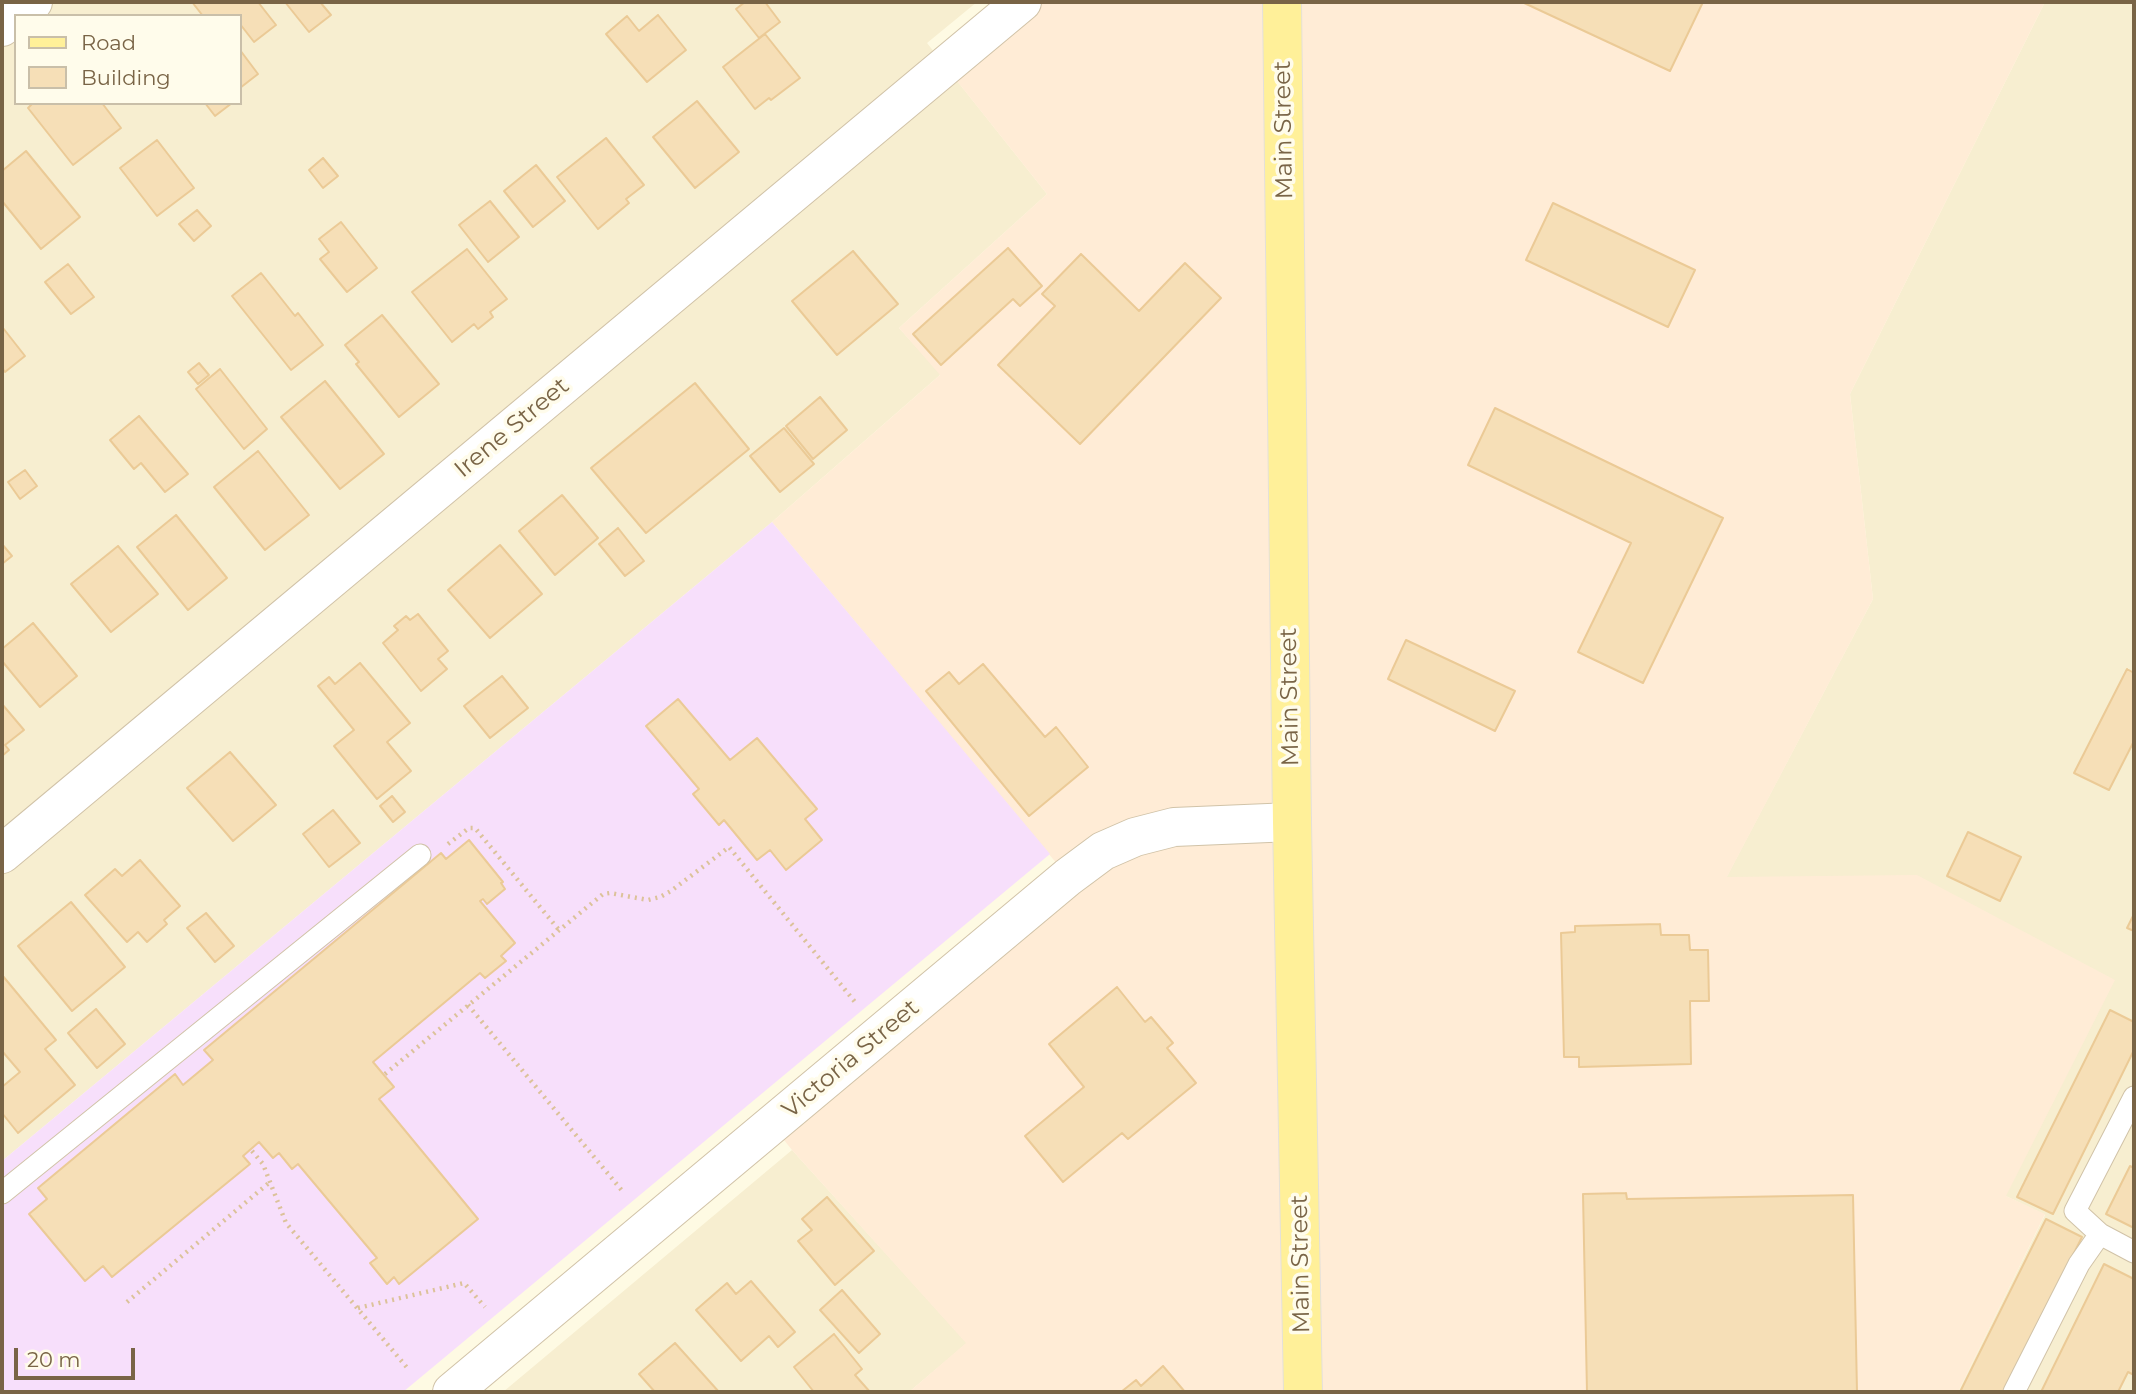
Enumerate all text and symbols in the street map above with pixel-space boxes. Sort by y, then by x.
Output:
legend [14,14,242,105]
text: Road [81,30,136,55]
street label: Main Street [1268,60,1300,200]
text: Building [81,65,171,90]
street label: Irene Street [449,372,575,484]
street label: Main Street [1274,627,1306,767]
street label: Victoria Street [777,993,925,1125]
street label: Main Street [1285,1194,1317,1334]
scale bar [18,1334,138,1378]
text: 20 m [27,1347,81,1372]

